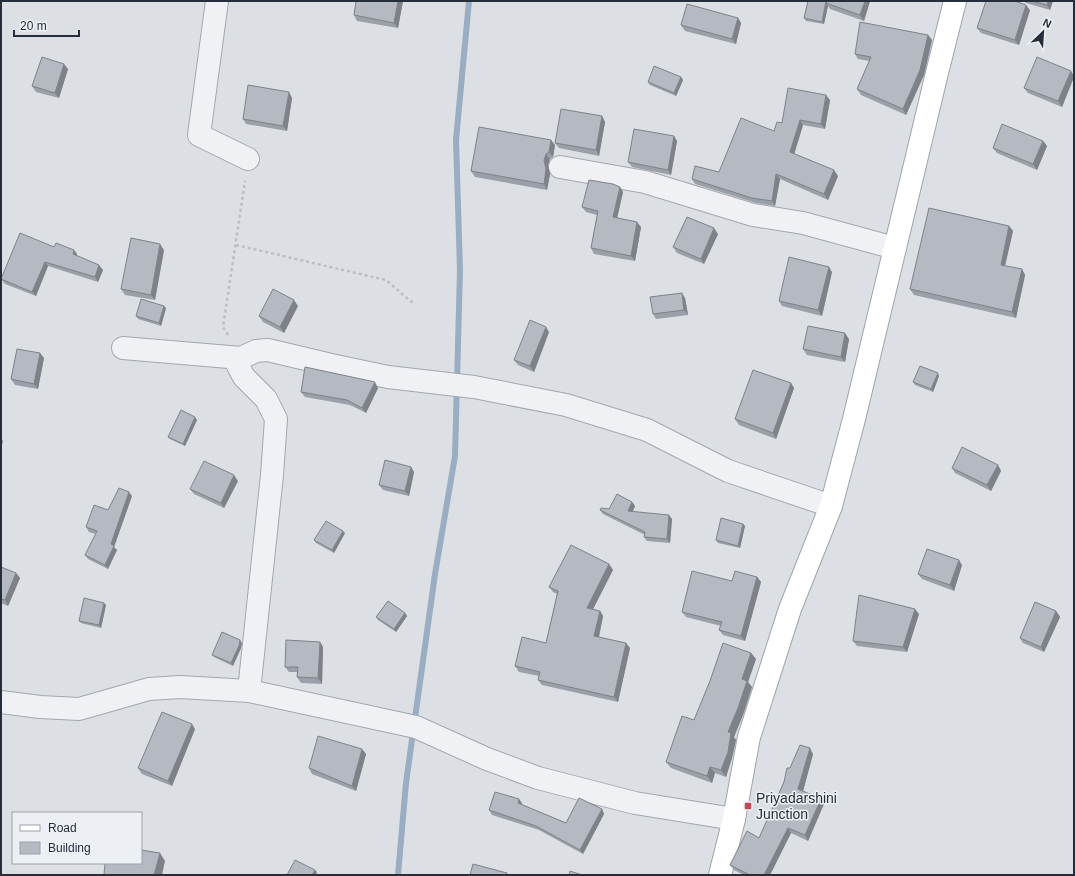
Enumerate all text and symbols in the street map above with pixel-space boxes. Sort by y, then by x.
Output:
scale bar [14,12,79,38]
north arrow [1023,12,1063,52]
text: N [1041,16,1053,30]
text: 20 m [20,19,47,33]
place label: Priyadarshini Junction [756,790,837,822]
marker: Priyadarshini Junction [743,801,753,811]
legend [12,812,142,864]
text: Road [48,821,77,835]
text: Building [48,841,91,855]

